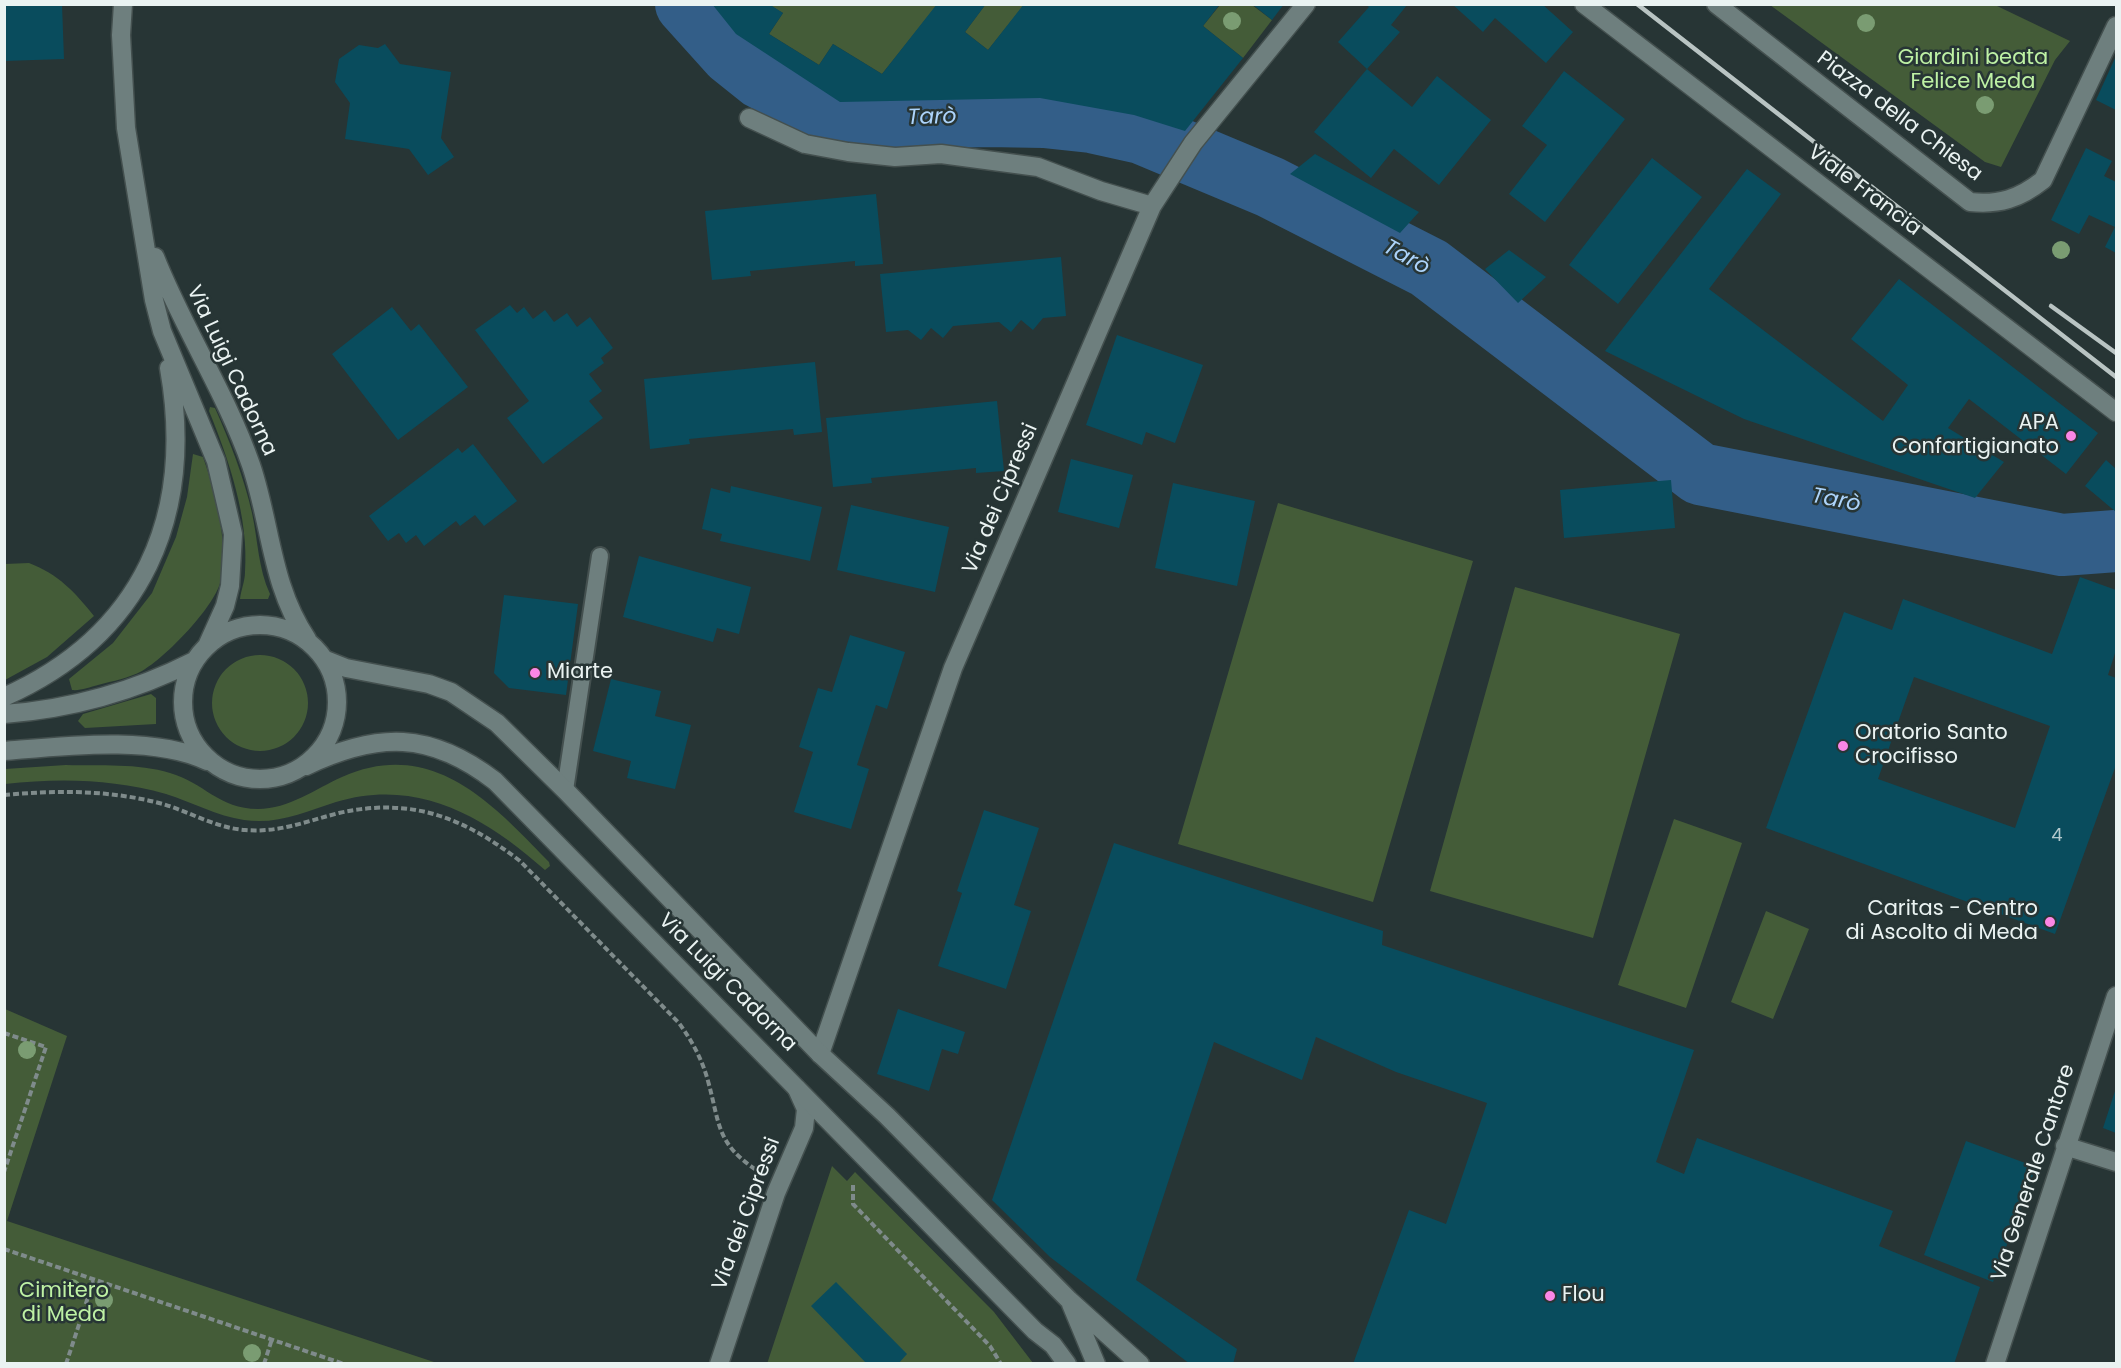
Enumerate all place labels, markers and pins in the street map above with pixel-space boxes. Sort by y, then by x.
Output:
place label: APA Confartigianato [1892,411,2059,461]
marker: APA Confartigianato [2064,429,2078,443]
place label: Miarte [547,660,613,686]
marker: Miarte [528,666,542,680]
place label: Oratorio Santo Crocifisso [1855,721,2008,771]
marker: Oratorio Santo Crocifisso [1836,739,1850,753]
place label: Caritas - Centro di Ascolto di Meda [1845,897,2038,947]
marker: Caritas - Centro di Ascolto di Meda [2043,915,2057,929]
place label: Flou [1562,1283,1605,1309]
marker: Flou [1543,1289,1557,1303]

